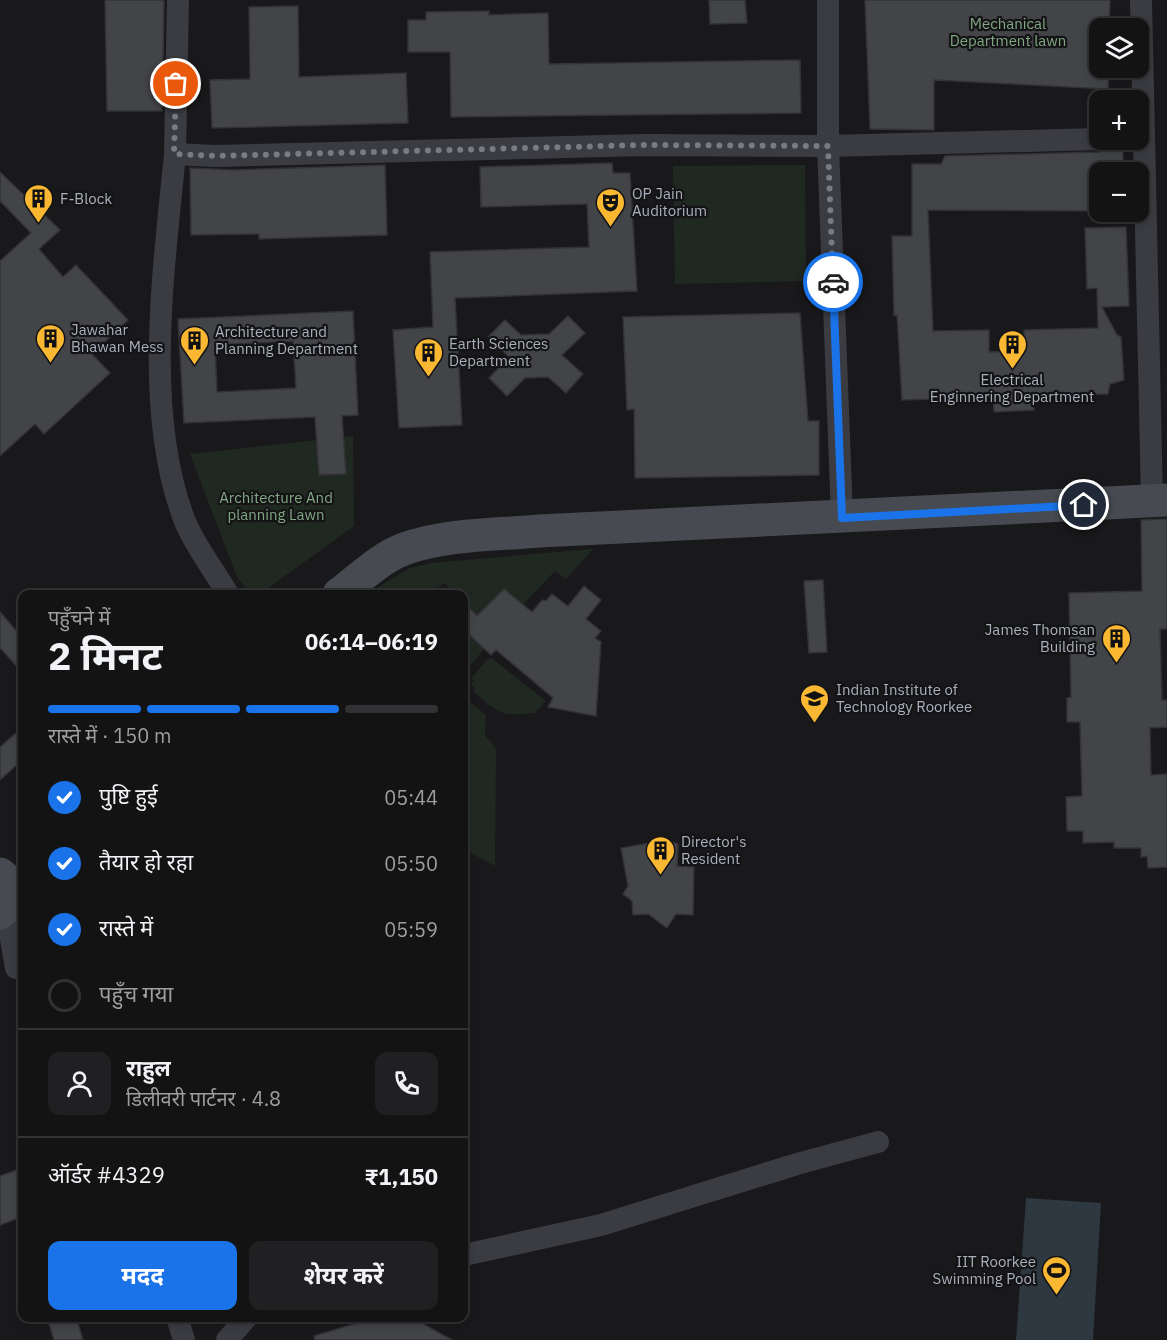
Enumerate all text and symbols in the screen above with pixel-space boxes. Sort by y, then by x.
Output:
park label: Mechanical Department lawn [950,14,1066,50]
map controls [1089,18,1149,222]
button: layers [1089,18,1149,78]
pin [150,58,201,109]
icon: bag [159,67,192,100]
button: + [1089,90,1149,150]
button: − [1089,162,1149,222]
building icon: F-Block [23,182,55,224]
place label: OP Jain Auditorium [632,184,707,220]
theatre icon: OP Jain Auditorium [595,186,627,228]
place label: F-Block [60,189,112,208]
courier [803,252,863,312]
icon: car [817,266,850,299]
place label: Jawahar Bhawan Mess [71,320,164,356]
building icon: Jawahar Bhawan Mess [34,322,66,364]
place label: Architecture and Planning Department [215,322,358,358]
building icon: Architecture and Planning Department [178,324,210,366]
building icon: Electrical Enginnering Department [996,328,1028,370]
place label: Earth Sciences Department [449,334,548,370]
building icon: Earth Sciences Department [412,336,444,378]
place label: Electrical Enginnering Department [930,370,1094,406]
pin [1058,479,1109,530]
park label: Architecture And planning Lawn [219,488,333,524]
icon: home [1067,488,1100,521]
text: पहुँचने में [48,604,110,631]
place label: James Thomsan Building [985,620,1095,656]
building icon: James Thomsan Building [1100,622,1132,664]
text: 06:14–06:19 [305,627,438,656]
text: 2 मिनट [48,630,162,681]
place label: Indian Institute of Technology Roorkee [836,680,972,716]
school or university icon: Indian Institute of Technology Roorkee [799,682,831,724]
text: रास्ते में · 150 m [48,722,171,749]
icon: check [48,781,81,814]
text: पुष्टि हुई [99,781,158,810]
text: 05:44 [384,784,438,811]
place label: Director's Resident [681,832,747,868]
building icon: Director's Resident [644,834,676,876]
icon: check [48,847,81,880]
text: तैयार हो रहा [99,847,193,876]
text: 05:50 [384,850,438,877]
icon: check [48,913,81,946]
text: रास्ते में [99,913,153,942]
text: 05:59 [384,916,438,943]
text: पहुँच गया [99,979,173,1008]
button: person [48,1052,111,1115]
button: phone [375,1052,438,1115]
text: राहुल [126,1053,171,1082]
text: डिलीवरी पार्टनर · 4.8 [126,1085,281,1112]
text: ऑर्डर #4329 [48,1160,165,1189]
text: ₹1,150 [365,1162,438,1191]
button: मदद [48,1241,237,1310]
button: शेयर करें [249,1241,438,1310]
place label: IIT Roorkee Swimming Pool [932,1252,1036,1288]
sports icon: IIT Roorkee Swimming Pool [1041,1254,1073,1296]

